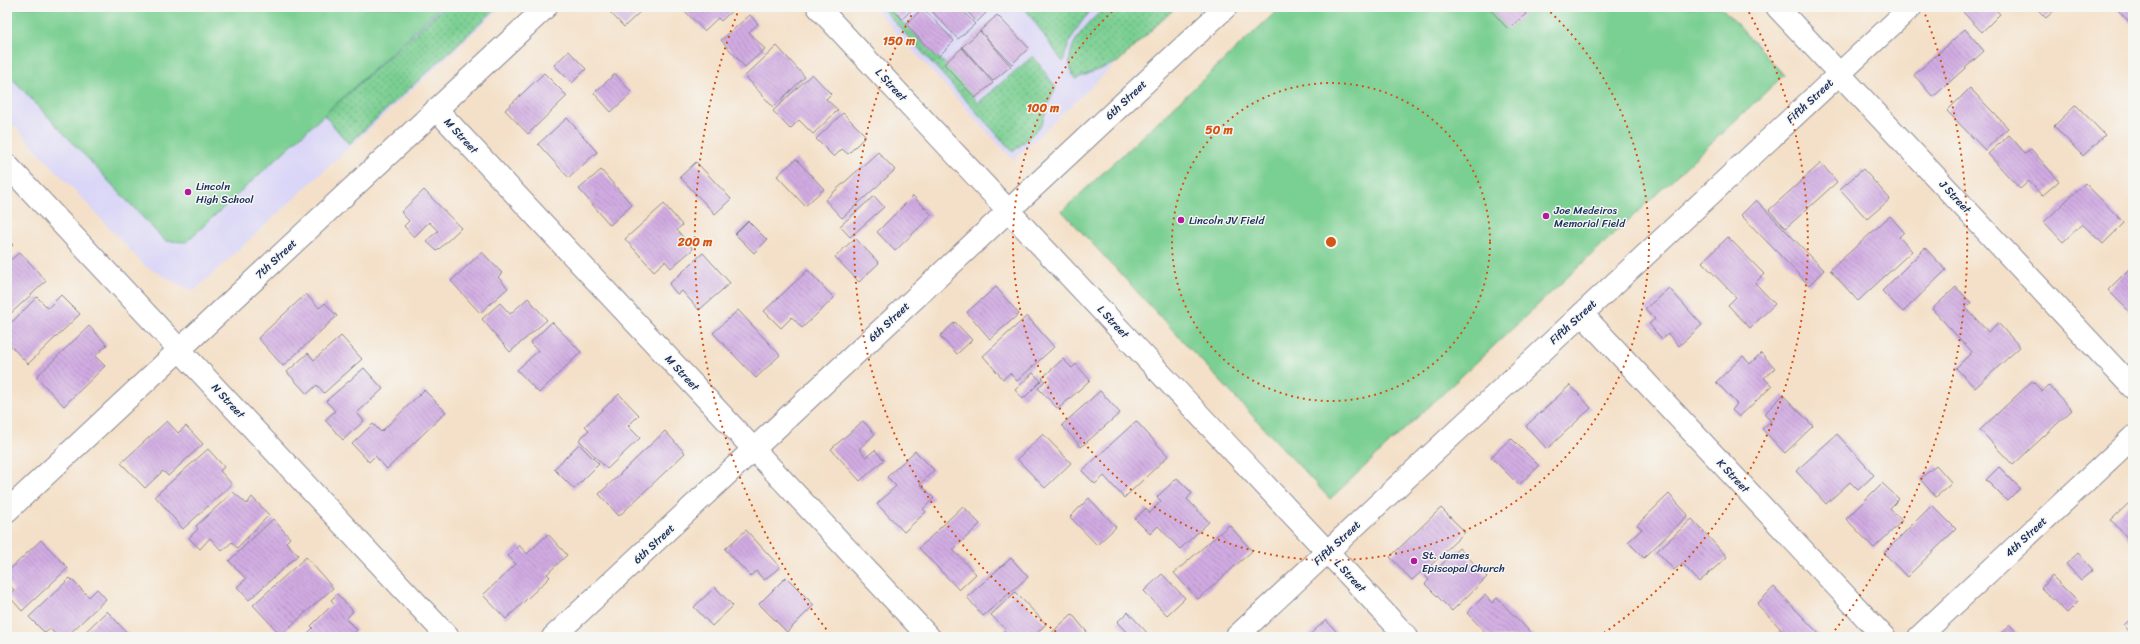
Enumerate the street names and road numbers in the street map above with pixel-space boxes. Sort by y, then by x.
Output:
street label: L Street [870,64,912,106]
street label: Fifth Street [1782,74,1838,128]
street label: 6th Street [1101,75,1152,125]
street label: M Street [439,113,483,159]
street label: J Street [1934,175,1976,219]
street label: 7th Street [251,234,302,284]
street label: Fifth Street [1545,295,1601,349]
street label: 6th Street [864,297,915,347]
street label: L Street [1092,301,1134,343]
street label: M Street [660,350,704,396]
street label: N Street [207,379,250,423]
street label: K Street [1712,454,1754,498]
street label: 4th Street [2000,512,2052,562]
street label: Fifth Street [1309,516,1365,570]
street label: 6th Street [629,519,680,569]
street label: L Street [1329,555,1371,597]

